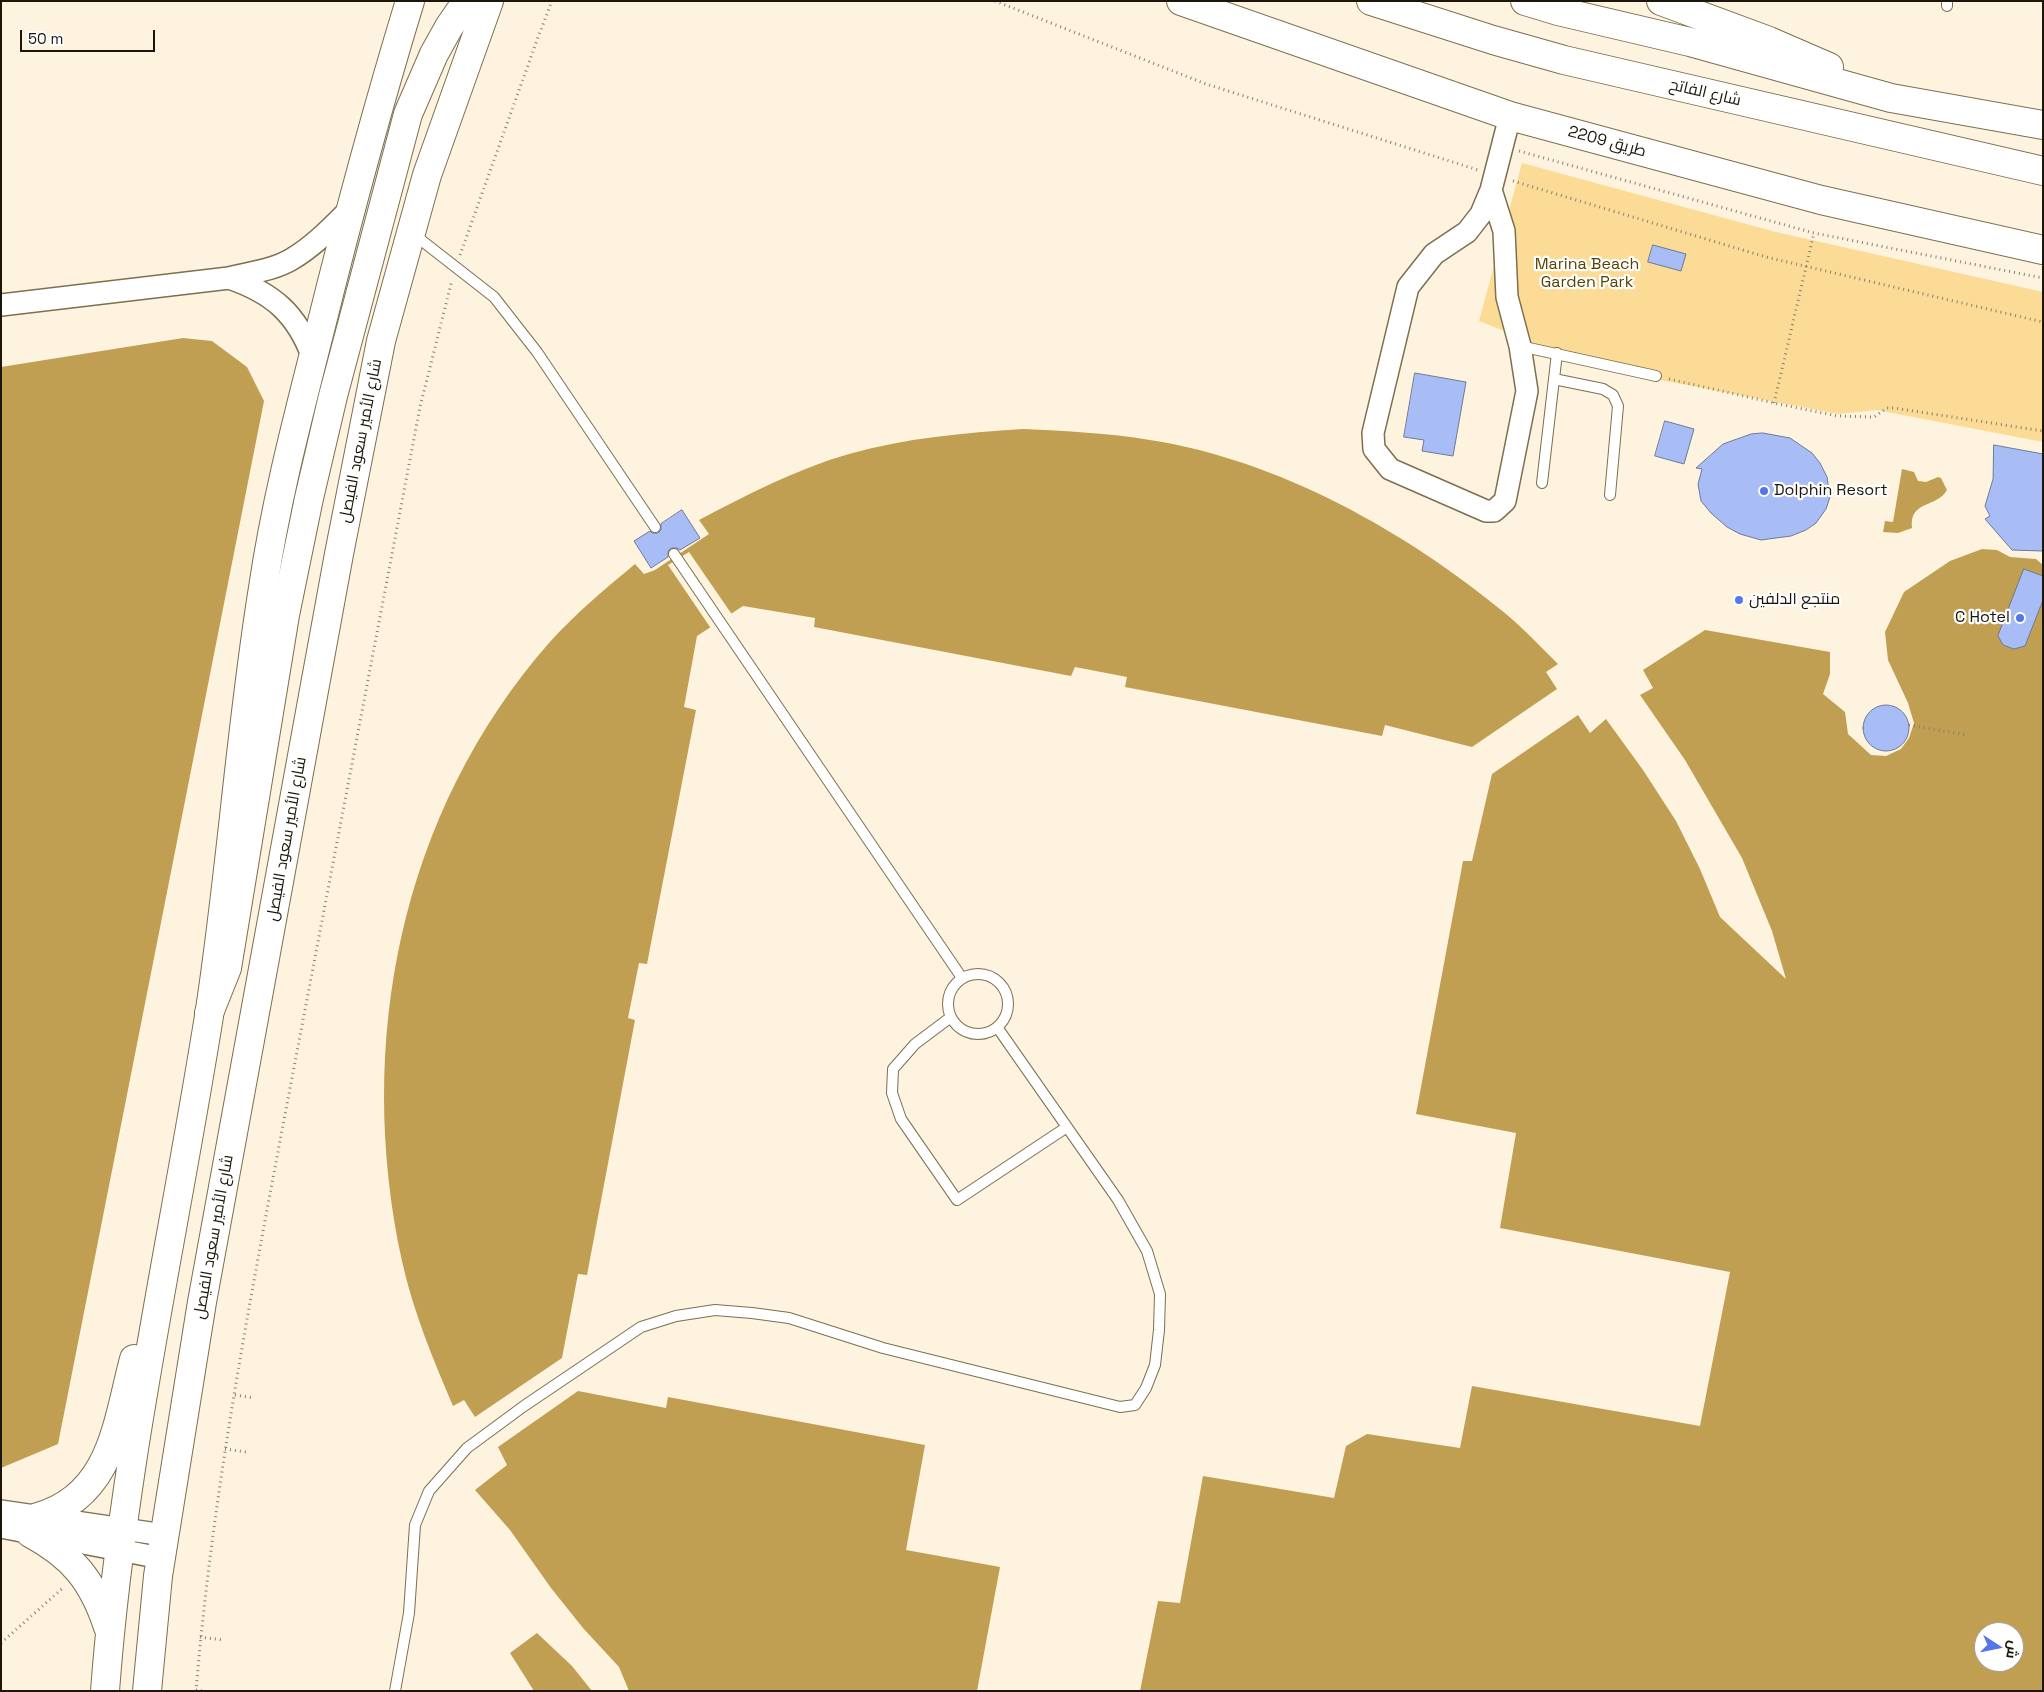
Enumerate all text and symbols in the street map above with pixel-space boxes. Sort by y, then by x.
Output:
scale bar [22,20,158,52]
text: 50 m [28,29,63,48]
street label: شارع الفاتح [1667,75,1743,111]
street label: طريق 2209 [1566,122,1648,162]
park label: Marina Beach Garden Park [1535,255,1639,293]
street label: شارع الأمير سعود الفيصل [336,357,386,525]
place label: Dolphin Resort [1774,481,1888,501]
marker: Dolphin Resort [1758,485,1770,497]
place label: منتجع الدلفين [1749,590,1840,610]
marker: منتجع الدلفين [1733,594,1745,606]
place label: C Hotel [1955,608,2010,628]
marker: C Hotel [2014,612,2026,624]
street label: شارع الأمير سعود الفيصل [263,755,311,923]
street label: شارع الأمير سعود الفيصل [190,1153,238,1321]
north arrow [1974,1622,2024,1672]
text: ش [2002,1639,2023,1660]

